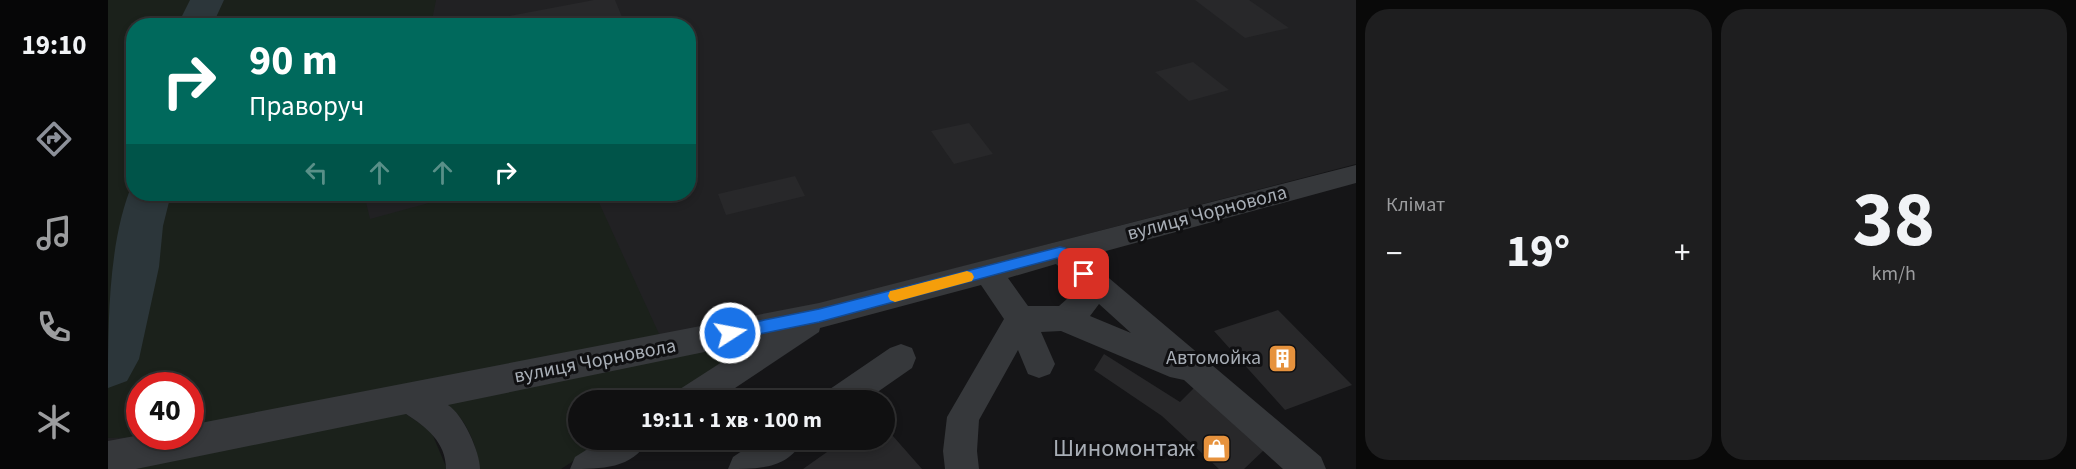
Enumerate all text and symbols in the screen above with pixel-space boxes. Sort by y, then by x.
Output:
text: 19:10 [21,26,87,65]
text: 90 m [249,31,338,91]
icon: right [150,42,228,120]
text: Праворуч [249,87,364,126]
icon: directions [33,118,75,160]
icon: left [300,156,333,189]
icon: ahead [363,156,396,189]
icon: ahead [426,156,459,189]
icon: right [489,156,522,189]
text: 38 [1853,165,1935,276]
street label: вулиця Чорновола [1124,178,1290,248]
text: Клімат [1386,191,1445,219]
icon: music [33,212,75,254]
text: 19° [1506,220,1570,284]
text: − [1386,230,1402,277]
text: + [1674,230,1690,277]
pin [1058,248,1109,299]
icon: arrive [1067,257,1100,290]
text: km/h [1872,260,1916,288]
position arrow [698,301,762,365]
icon: phone [33,306,75,348]
street label: вулиця Чорновола [512,332,678,390]
building icon: Автомойка [1266,342,1298,374]
place label: Автомойка [1166,344,1261,372]
speed limit sign: 40 [126,372,204,450]
icon: climate [33,401,75,443]
text: 19:11 · 1 хв · 100 m [641,404,822,436]
place label: Шиномонтаж [1053,431,1195,466]
shop icon: Шиномонтаж [1200,432,1232,464]

